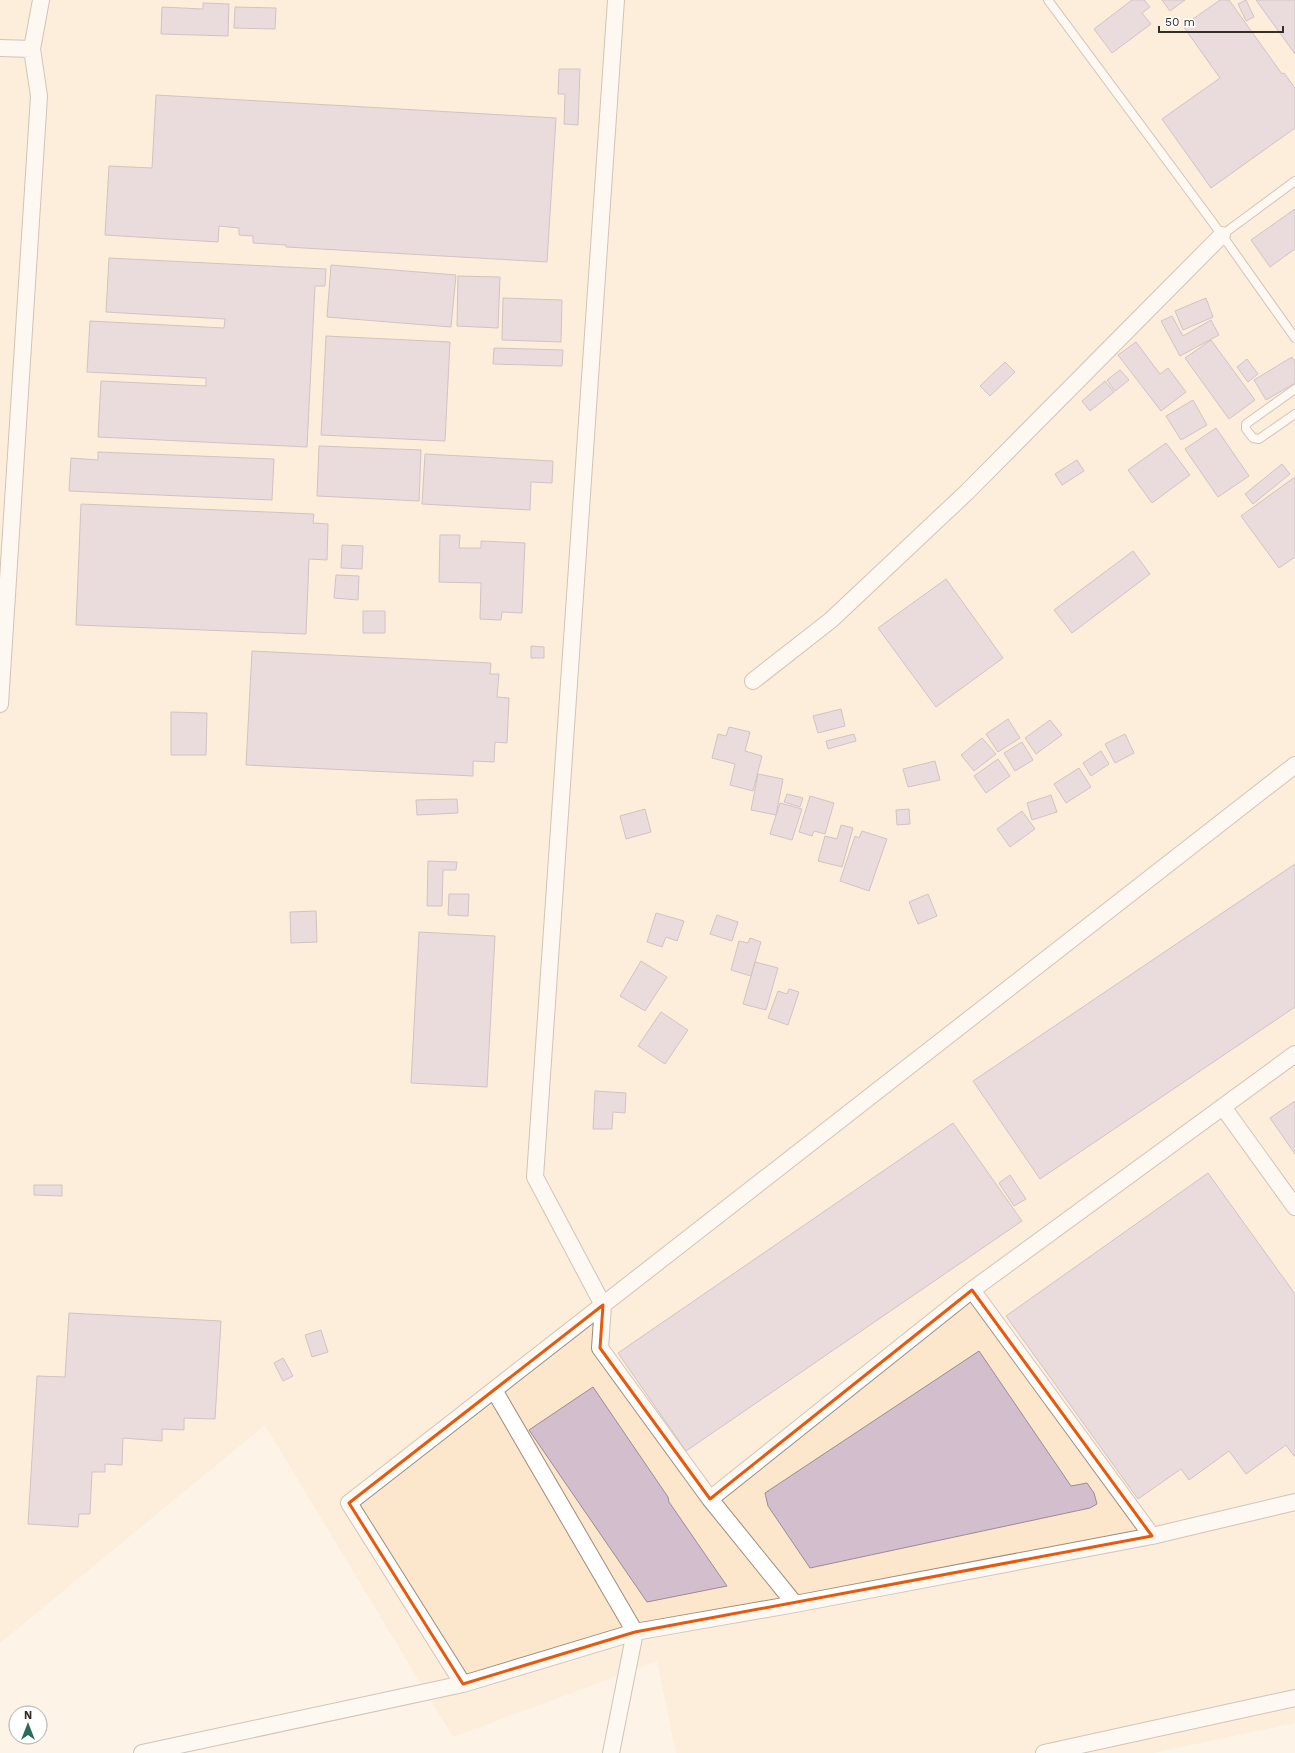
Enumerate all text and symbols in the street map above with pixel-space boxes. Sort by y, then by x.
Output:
scale bar [1159,8,1283,34]
text: 50 m [1165,15,1195,29]
north arrow [8,1705,48,1745]
text: N [24,1709,32,1722]

